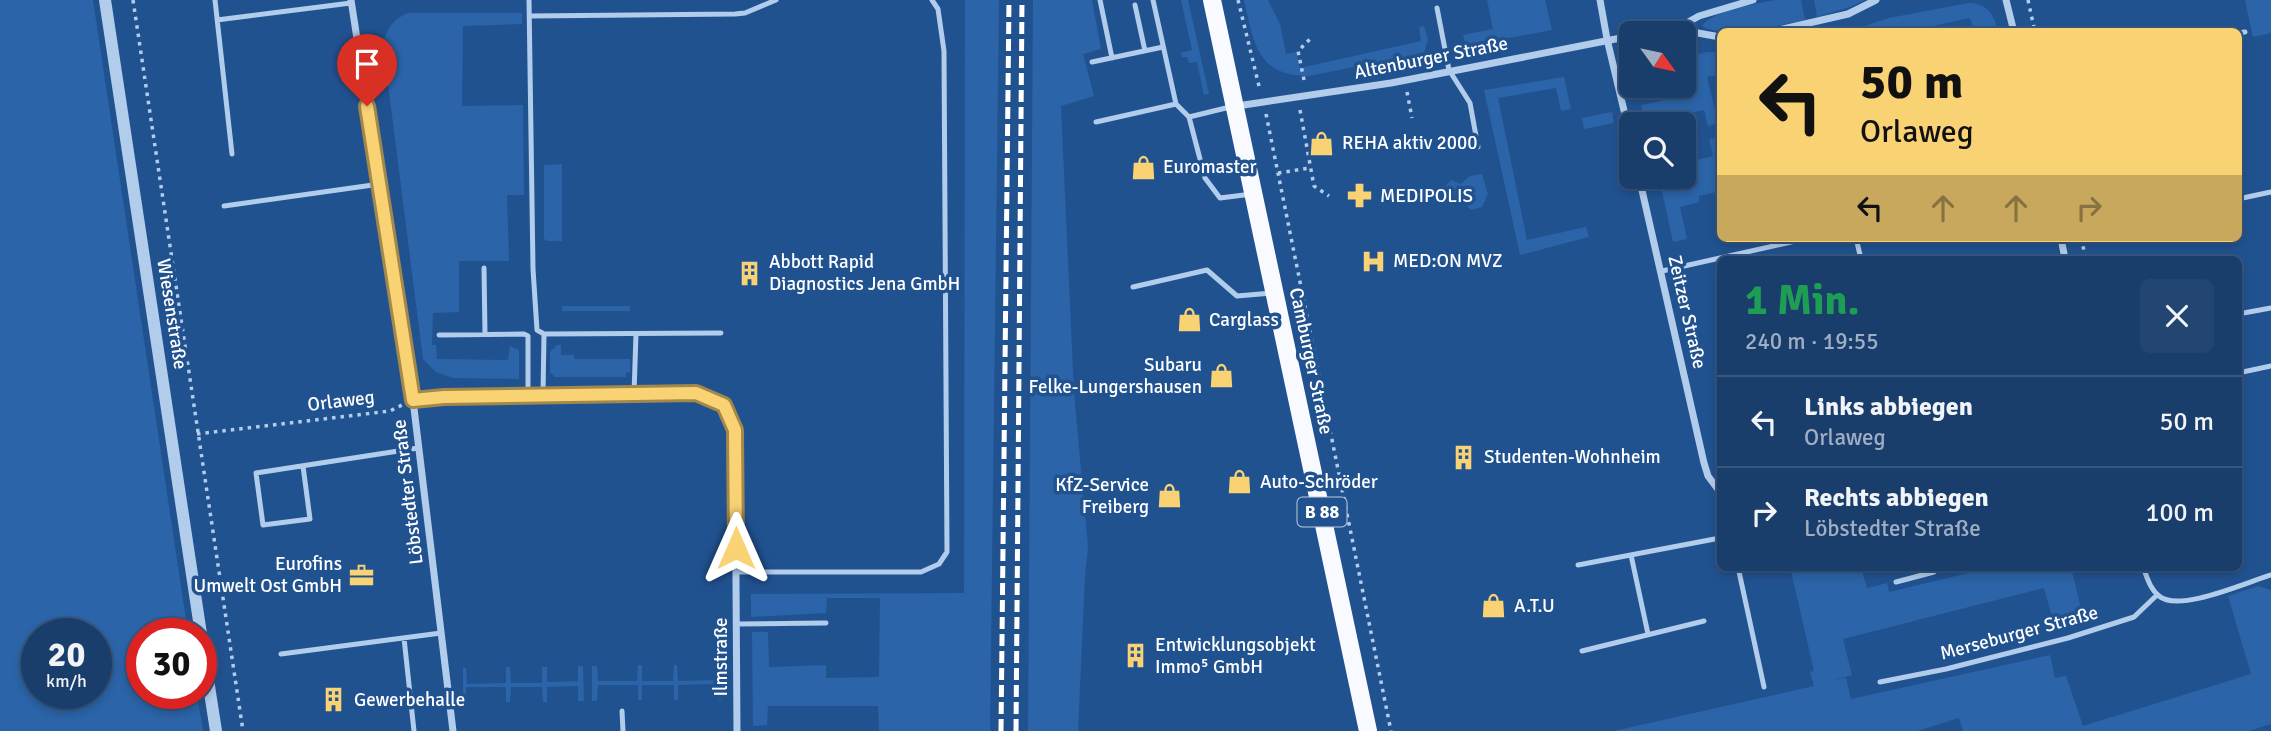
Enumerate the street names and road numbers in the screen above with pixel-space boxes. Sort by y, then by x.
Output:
street label: Altenburger Straße [1352,31,1510,85]
street label: Zeitzer Straße [1662,253,1712,371]
street label: Wiesenstraße [151,257,193,371]
street label: Camburger Straße [1284,286,1338,436]
street label: Orlaweg [306,385,376,417]
street label: Löbstedter Straße [387,418,429,566]
road number: B 88 [1298,498,1346,526]
street label: Merseburger Straße [1937,600,2101,666]
street label: Ilmstraße [709,617,733,697]

